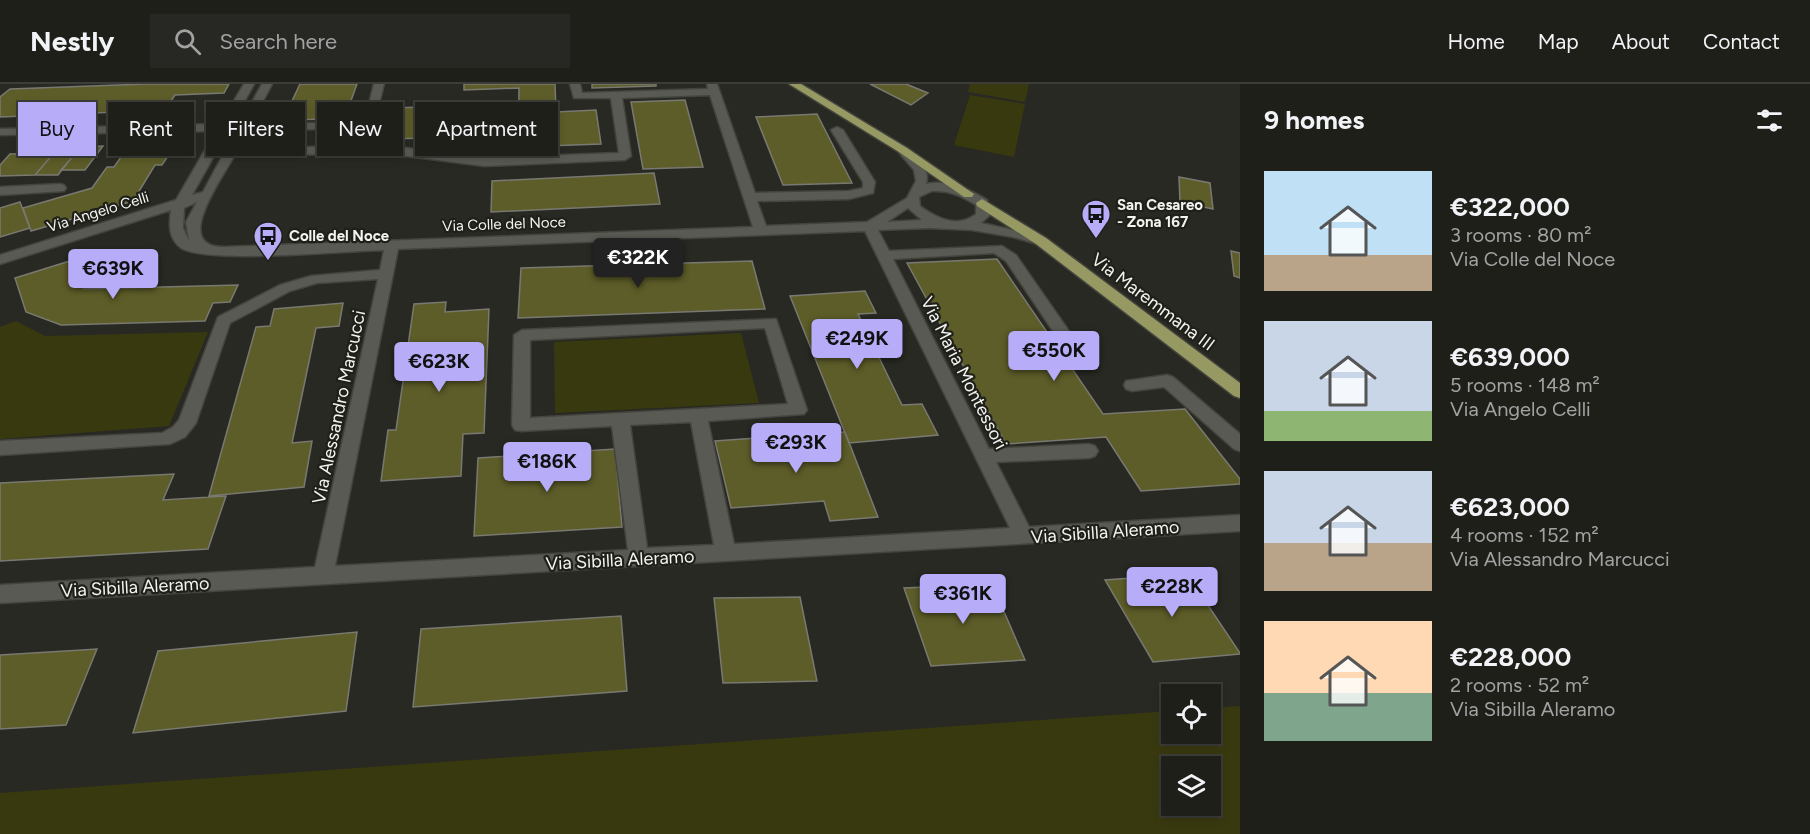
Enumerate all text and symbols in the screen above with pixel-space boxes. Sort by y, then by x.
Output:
search box [150,14,570,68]
text: Nestly [30,24,114,58]
icon: search [171,25,204,58]
text: Search here [219,28,337,55]
text: Home [1448,29,1505,54]
text: Map [1538,29,1579,54]
text: About [1612,29,1670,54]
text: Contact [1703,29,1780,54]
chip: Buy [18,102,96,156]
chip: Rent [108,102,194,156]
chip: Filters [206,102,305,156]
chip: New [317,102,403,156]
chip: Apartment [415,102,558,156]
text: 9 homes [1264,104,1364,136]
icon: filters [1753,104,1786,137]
street label: Via Angelo Celli [45,188,151,236]
text: €322,000 [1450,191,1570,223]
icon: home [1312,195,1384,267]
place label: San Cesareo - Zona 167 [1117,196,1203,231]
bus stop icon: San Cesareo - Zona 167 [1080,198,1112,240]
street label: Via Colle del Noce [442,213,566,235]
bus stop icon: Colle del Noce [252,220,284,262]
text: 3 rooms · 80 m² [1450,223,1591,247]
place label: Colle del Noce [289,227,390,245]
pin: €322K [596,238,680,289]
text: €322K [607,245,669,269]
text: Via Colle del Noce [1450,247,1615,271]
street label: Via Maremmana III [1087,248,1219,356]
pin: €639K [71,249,155,300]
text: €639K [82,256,144,280]
street label: Via Maria Montessori [916,293,1012,453]
street label: Via Alessandro Marcucci [308,308,370,506]
pin: €249K [815,319,899,370]
text: €249K [825,326,889,350]
pin: €550K [1012,331,1096,382]
text: €550K [1022,338,1086,362]
text: €639,000 [1450,341,1570,373]
pin: €623K [397,342,481,393]
icon: home [1312,345,1384,417]
text: €623K [408,349,470,373]
text: 5 rooms · 148 m² [1450,373,1600,397]
text: Via Angelo Celli [1450,397,1591,421]
pin: €293K [754,423,838,474]
text: €293K [765,430,827,454]
pin: €186K [505,442,589,493]
text: €186K [517,449,577,473]
text: €623,000 [1450,491,1570,523]
icon: home [1312,495,1384,567]
street label: Via Sibilla Aleramo [1030,516,1180,548]
text: 4 rooms · 152 m² [1450,523,1599,547]
street label: Via Sibilla Aleramo [545,545,695,575]
text: Via Alessandro Marcucci [1450,547,1670,571]
pin: €228K [1130,567,1214,618]
street label: Via Sibilla Aleramo [60,572,210,602]
pin: €361K [921,574,1005,625]
text: €228K [1141,574,1203,598]
text: €361K [934,581,992,605]
text: €228,000 [1450,641,1571,673]
icon: home [1312,645,1384,717]
text: 2 rooms · 52 m² [1450,673,1589,697]
map controls [1161,684,1221,816]
button: locate [1161,684,1221,744]
text: Via Sibilla Aleramo [1450,697,1615,721]
button: layers [1161,756,1221,816]

